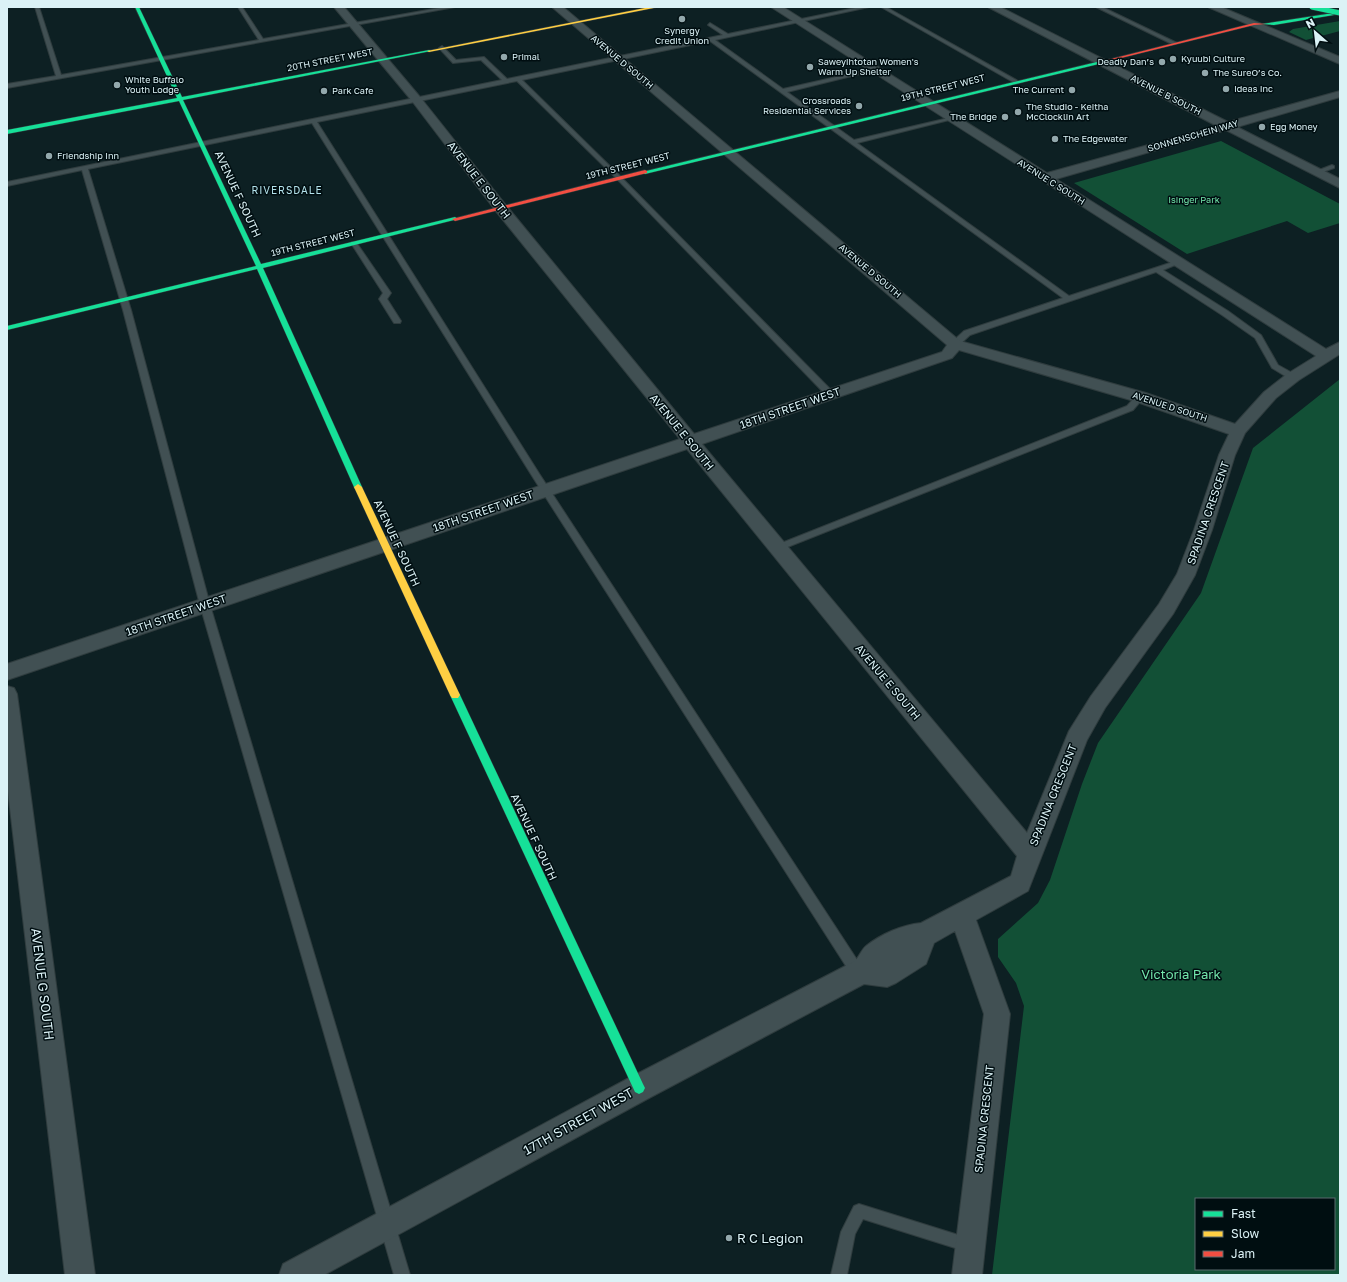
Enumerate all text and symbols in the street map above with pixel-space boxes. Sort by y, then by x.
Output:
north arrow [1295,12,1335,52]
marker: Synergy Credit Union [677,14,687,24]
text: N [1303,15,1317,30]
place label: Synergy Credit Union [655,25,709,46]
street label: AVENUE D SOUTH [589,32,656,91]
street label: 20TH STREET WEST [286,46,374,73]
place label: Primal [512,51,540,62]
marker: Primal [499,52,509,62]
place label: Kyuubi Culture [1181,53,1245,64]
marker: Kyuubi Culture [1168,54,1178,64]
place label: Saweyihtotan Women's Warm Up Shelter [818,56,919,77]
place label: Deadly Dan’s [1098,56,1154,67]
marker: Deadly Dan’s [1157,57,1167,67]
marker: Saweyihtotan Women's Warm Up Shelter [805,62,815,72]
place label: The SureO’s Co. [1213,67,1282,78]
marker: The SureO’s Co. [1200,68,1210,78]
street label: 19TH STREET WEST [900,72,986,103]
street label: AVENUE B SOUTH [1129,72,1203,117]
place label: White Buffalo Youth Lodge [125,74,184,95]
marker: White Buffalo Youth Lodge [112,80,122,90]
place label: Ideas Inc [1234,83,1273,94]
place label: The Current [1013,84,1064,95]
marker: Ideas Inc [1221,84,1231,94]
place label: Park Cafe [332,85,373,96]
marker: The Current [1067,85,1077,95]
marker: Park Cafe [319,86,329,96]
place label: Crossroads Residential Services [763,95,851,116]
marker: Crossroads Residential Services [854,101,864,111]
place label: The Studio - Keitha McClocklin Art [1026,101,1108,122]
marker: The Studio - Keitha McClocklin Art [1013,107,1023,117]
place label: The Bridge [950,111,997,122]
marker: The Bridge [1000,112,1010,122]
street label: SONNENSCHEIN WAY [1146,117,1240,154]
place label: Egg Money [1270,121,1317,132]
marker: Egg Money [1257,122,1267,132]
place label: The Edgewater [1063,133,1128,144]
marker: The Edgewater [1050,134,1060,144]
street label: AVENUE E SOUTH [445,139,514,221]
street label: AVENUE F SOUTH [213,148,264,239]
place label: Friendship Inn [57,150,119,161]
street label: 19TH STREET WEST [585,150,671,181]
marker: Friendship Inn [44,151,54,161]
street label: AVENUE C SOUTH [1015,156,1087,207]
district label: RIVERSDALE [251,184,323,196]
park label: Isinger Park [1168,194,1220,205]
street label: 19TH STREET WEST [270,227,356,258]
street label: AVENUE D SOUTH [837,241,904,300]
street label: 18TH STREET WEST [738,384,842,431]
street label: AVENUE D SOUTH [1131,389,1209,424]
street label: AVENUE E SOUTH [648,391,717,472]
street label: SPADINA CRESCENT [1184,459,1231,566]
street label: 18TH STREET WEST [431,487,535,534]
street label: AVENUE F SOUTH [372,497,423,588]
street label: 18TH STREET WEST [124,591,228,638]
street label: AVENUE E SOUTH [853,641,924,722]
street label: SPADINA CRESCENT [1026,742,1079,848]
street label: AVENUE F SOUTH [509,791,560,882]
street label: AVENUE G SOUTH [28,927,58,1041]
park label: Victoria Park [1141,966,1221,982]
street label: SPADINA CRESCENT [971,1064,996,1174]
street label: 17TH STREET WEST [520,1084,636,1158]
legend [1195,1198,1335,1270]
text: Fast [1231,1206,1256,1221]
text: Slow [1231,1226,1259,1241]
place label: R C Legion [737,1230,803,1246]
marker: R C Legion [724,1233,734,1243]
text: Jam [1231,1246,1255,1261]

